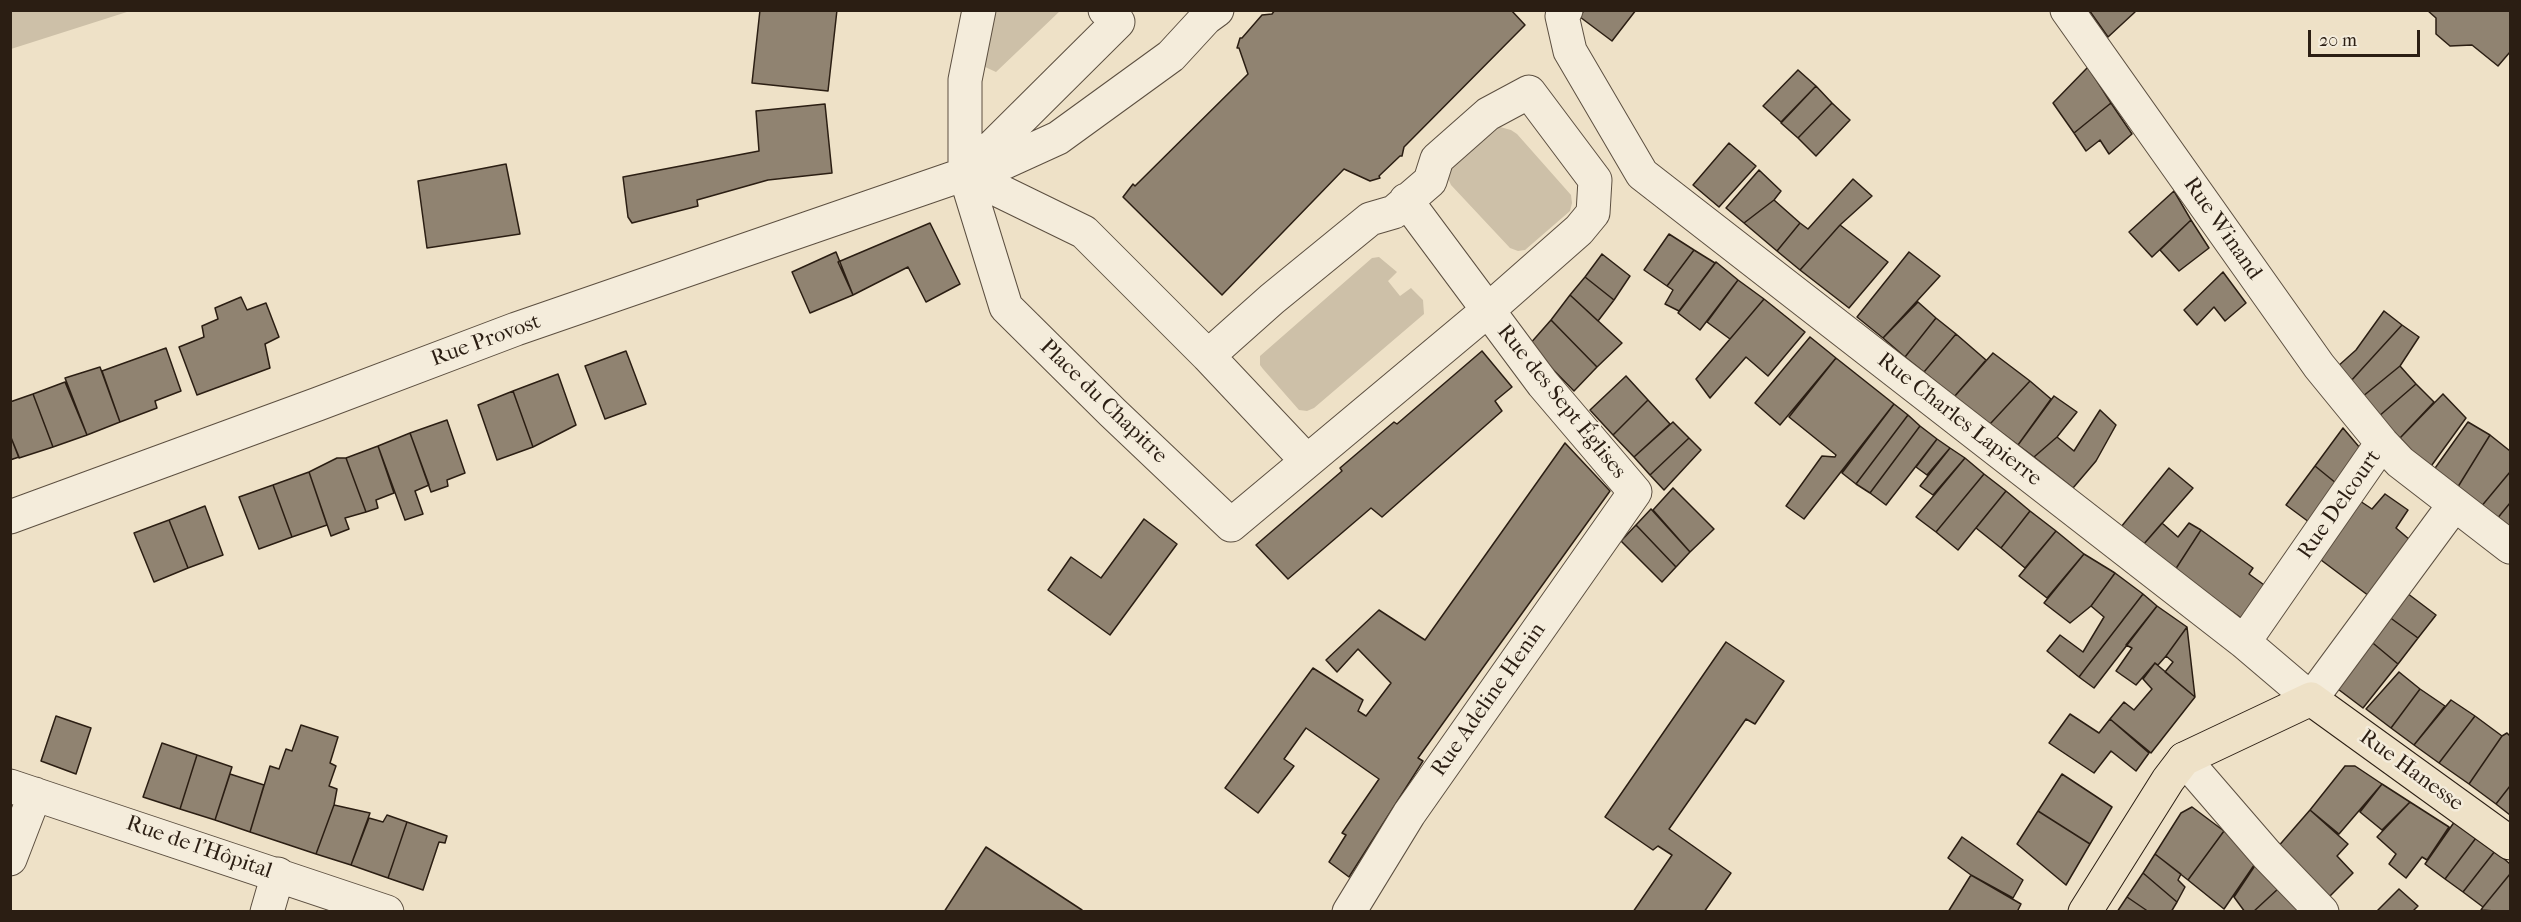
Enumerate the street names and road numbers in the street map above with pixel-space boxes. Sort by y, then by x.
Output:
street label: Rue Winand [2177,173,2267,285]
street label: Rue Provost [428,309,544,373]
street label: Rue des Sept Églises [1491,320,1631,484]
street label: Place du Chapitre [1034,334,1172,470]
street label: Rue Charles Lapierre [1871,347,2047,493]
street label: Rue Delcourt [2293,445,2387,565]
street label: Rue Adeline Henin [1426,618,1552,782]
street label: Rue Hanesse [2354,725,2468,817]
street label: Rue de l'Hôpital [123,811,275,885]

